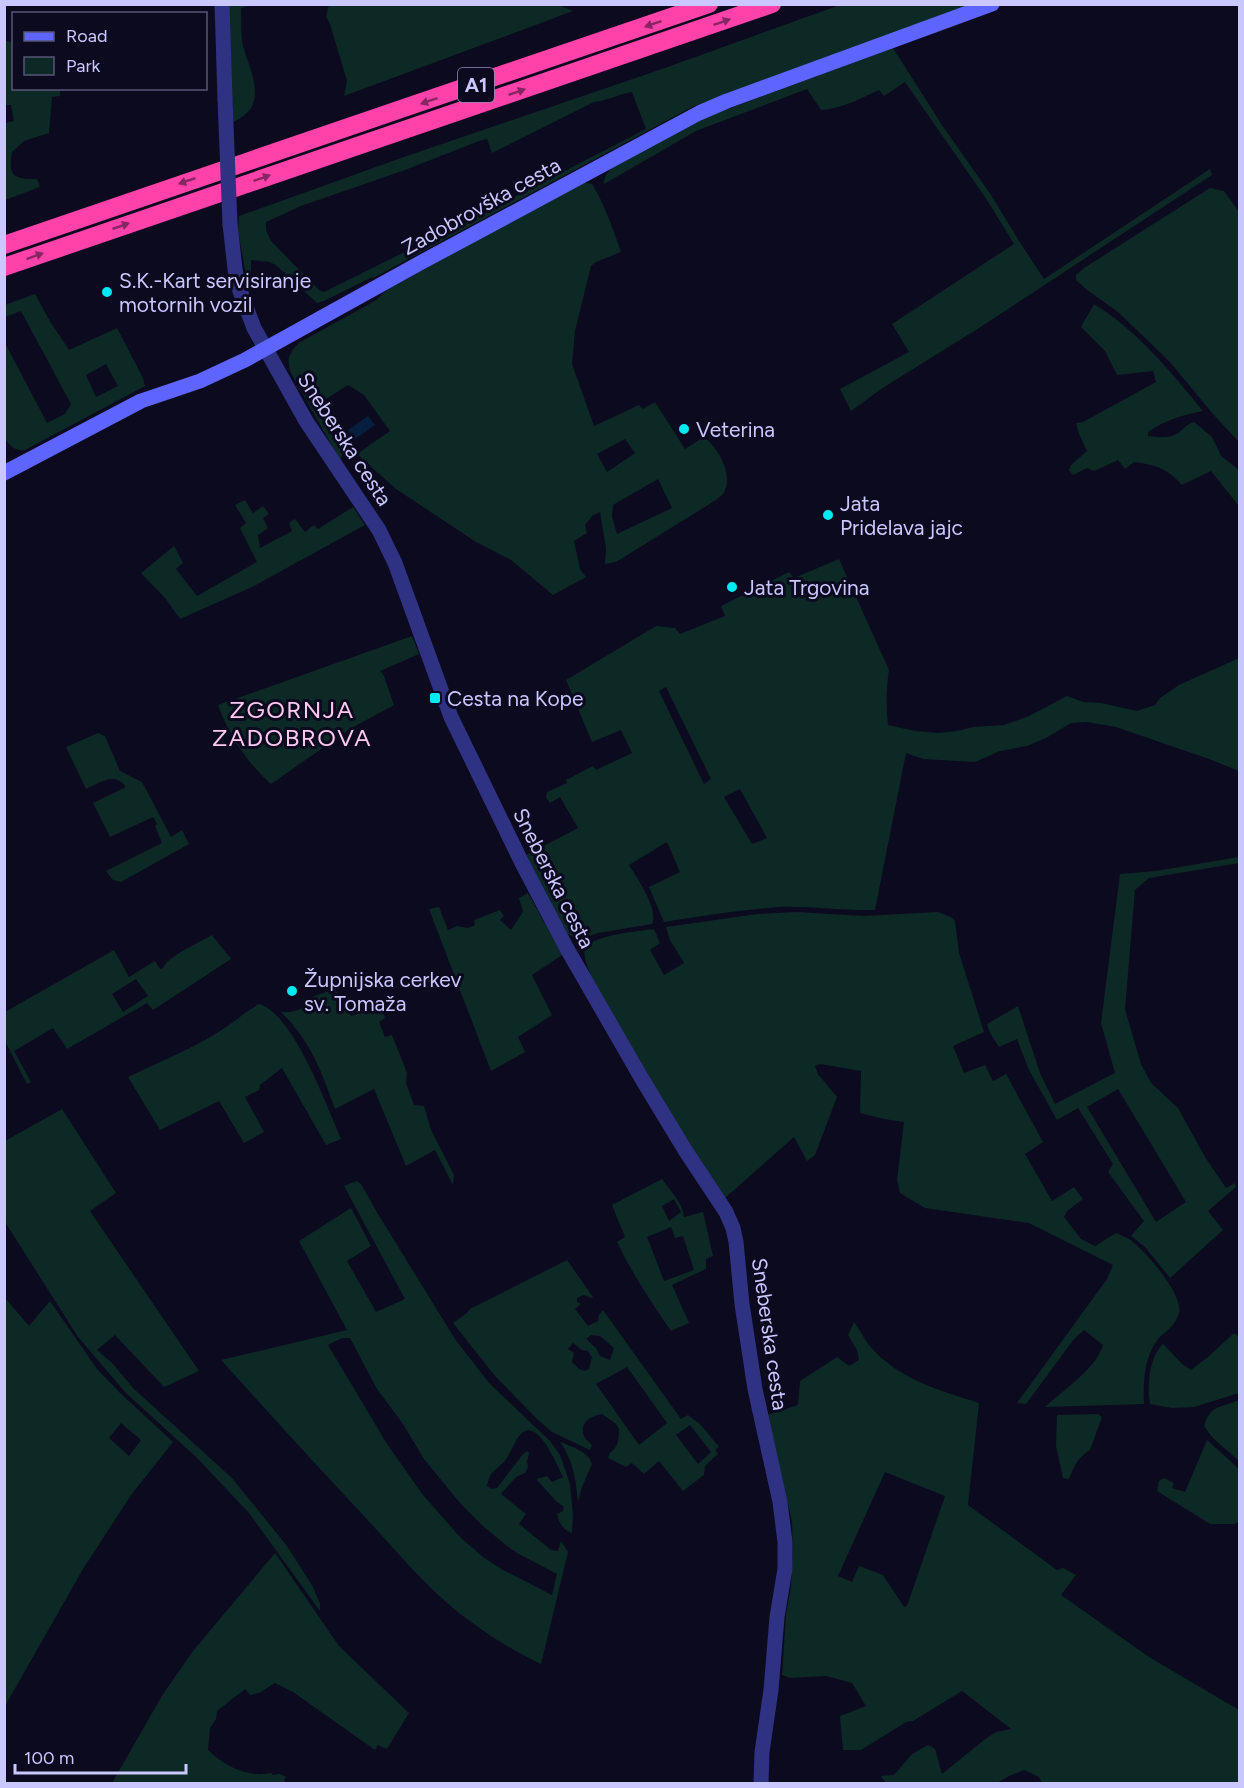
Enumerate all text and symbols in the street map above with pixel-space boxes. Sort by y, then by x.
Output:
legend [12,12,207,90]
one-way arrow [713,16,731,26]
one-way arrow [644,19,662,29]
text: Road [66,25,107,47]
text: Park [66,55,101,77]
road number: A1 [458,68,494,102]
one-way arrow [508,86,526,96]
one-way arrow [420,96,438,106]
street label: Zadobrovška cesta [397,152,565,260]
one-way arrow [253,173,271,183]
one-way arrow [178,177,196,187]
one-way arrow [112,221,130,231]
one-way arrow [26,251,44,261]
place label: S.K.-Kart servisiranje motornih vozil [119,268,311,317]
marker: S.K.-Kart servisiranje motornih vozil [100,285,114,299]
street label: Sneberska cesta [293,368,397,510]
place label: Veterina [696,417,775,442]
marker: Veterina [677,422,691,436]
place label: Jata Pridelava jajc [840,491,963,540]
marker: Jata Pridelava jajc [821,508,835,522]
place label: Jata Trgovina [744,575,869,600]
marker: Jata Trgovina [725,580,739,594]
place label: Cesta na Kope [447,686,583,711]
marker: Cesta na Kope [428,691,442,705]
district label: ZGORNJA ZADOBROVA [212,695,372,752]
street label: Sneberska cesta [508,804,600,952]
place label: Župnijska cerkev sv. Tomaža [304,967,462,1016]
marker: Župnijska cerkev sv. Tomaža [285,984,299,998]
street label: Sneberska cesta [747,1256,793,1412]
scale bar [15,1737,186,1775]
text: 100 m [24,1747,74,1769]

